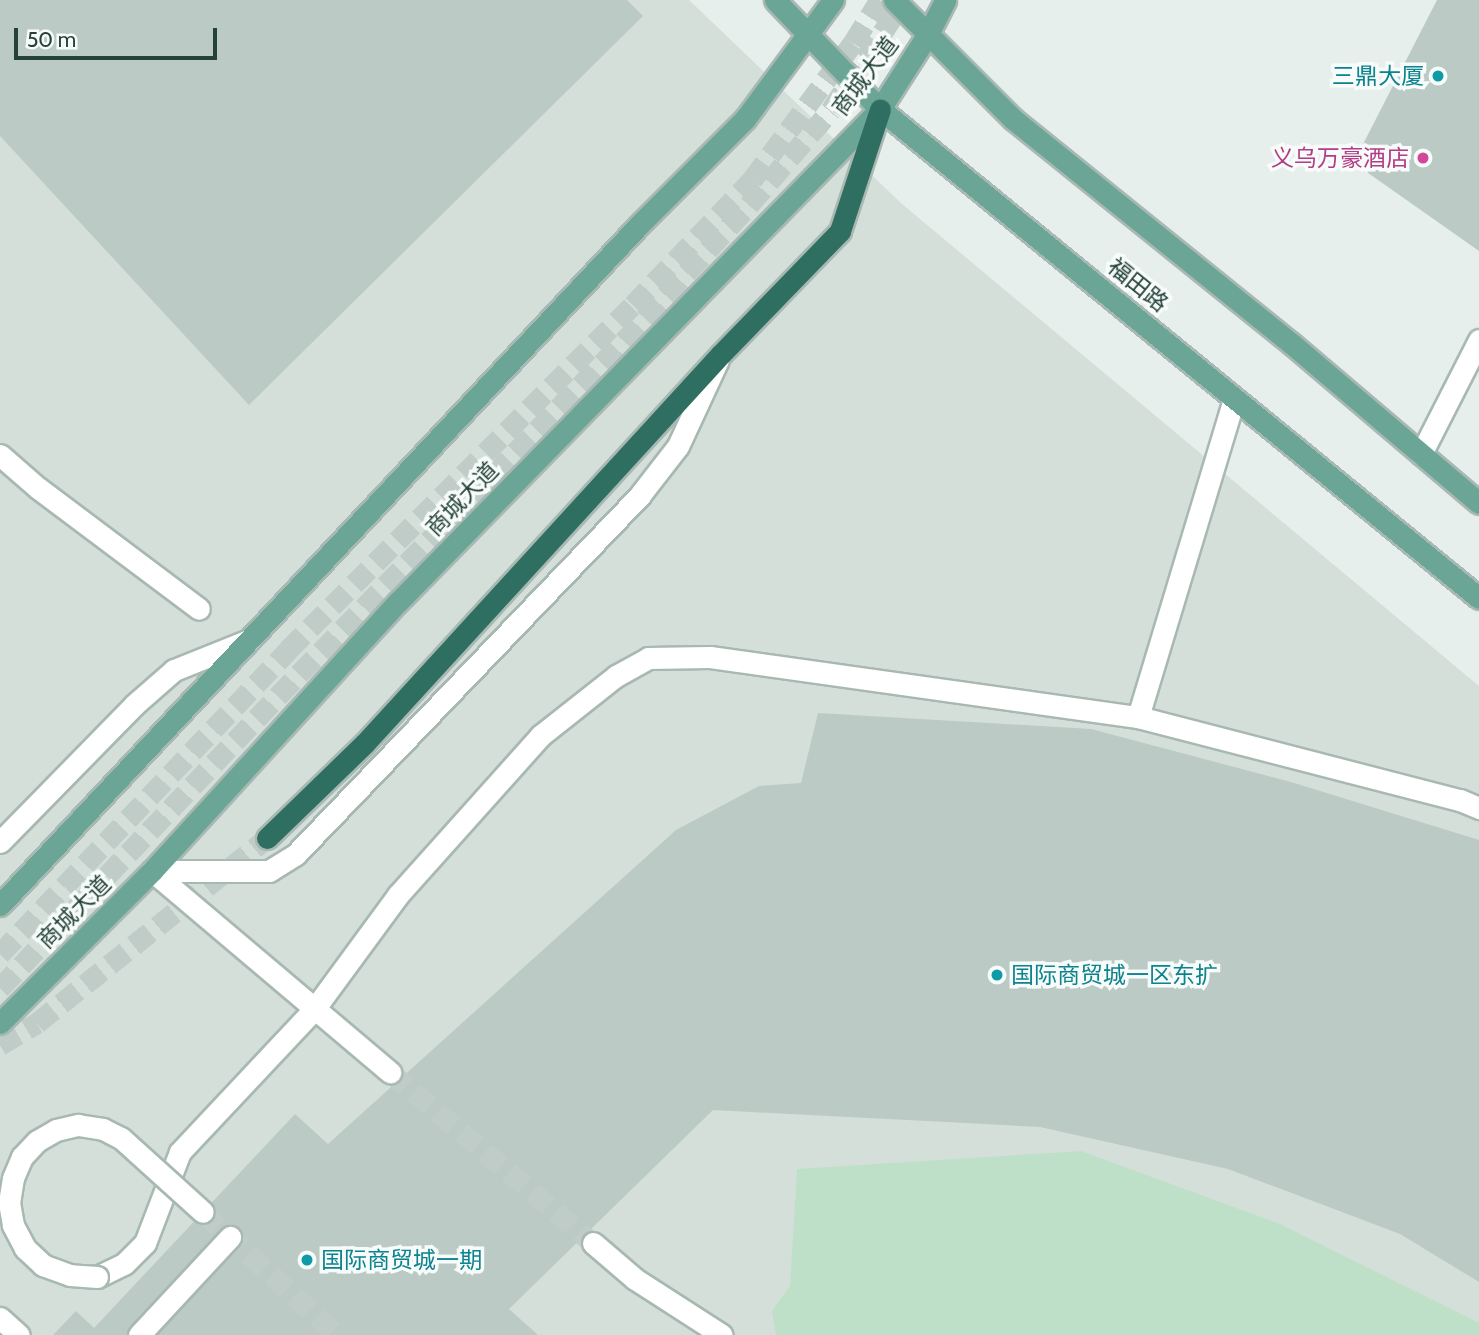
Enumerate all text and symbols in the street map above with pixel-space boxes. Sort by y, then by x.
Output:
scale bar [18,14,220,58]
text: 50 m [27,27,76,52]
street label: 商城大道 [826,31,904,121]
place label: 三鼎大厦 [1332,62,1424,90]
marker: 三鼎大厦 [1430,68,1446,84]
place label: 义乌万豪酒店 [1271,144,1409,172]
marker: 义乌万豪酒店 [1415,150,1431,166]
street label: 福田路 [1103,253,1173,317]
street label: 商城大道 [420,456,504,542]
street label: 商城大道 [32,870,116,954]
place label: 国际商贸城一区东扩 [1011,961,1218,989]
marker: 国际商贸城一区东扩 [989,967,1005,983]
place label: 国际商贸城一期 [321,1246,482,1274]
marker: 国际商贸城一期 [299,1252,315,1268]

